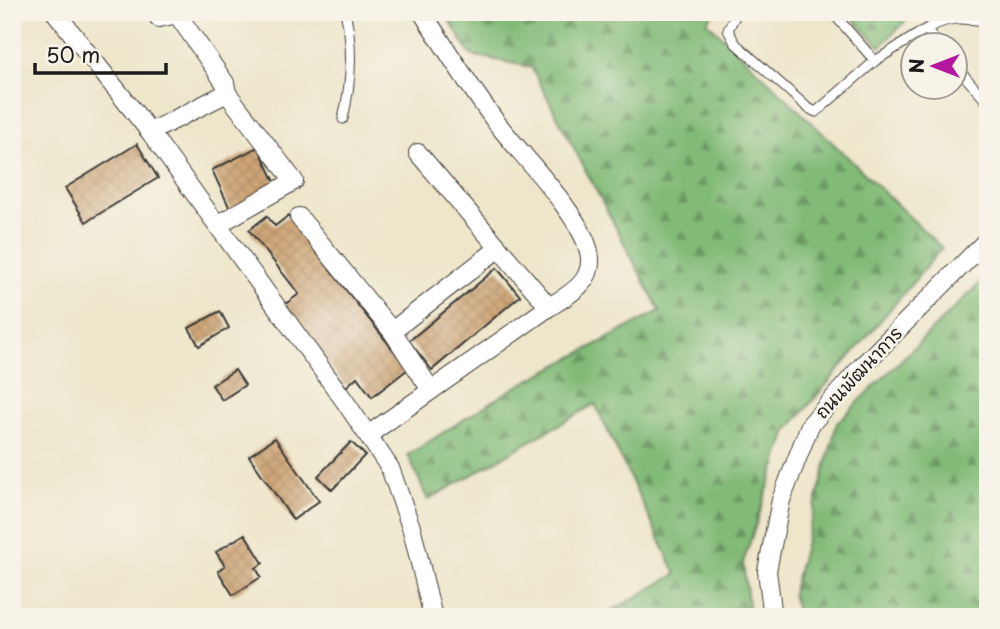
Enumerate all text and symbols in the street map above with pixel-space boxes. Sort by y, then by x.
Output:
scale bar [35,32,166,76]
north arrow [898,32,968,102]
text: 50 m [46,38,100,70]
text: N [902,58,930,74]
street label: ถนนพัฒนาการ [808,320,908,424]

